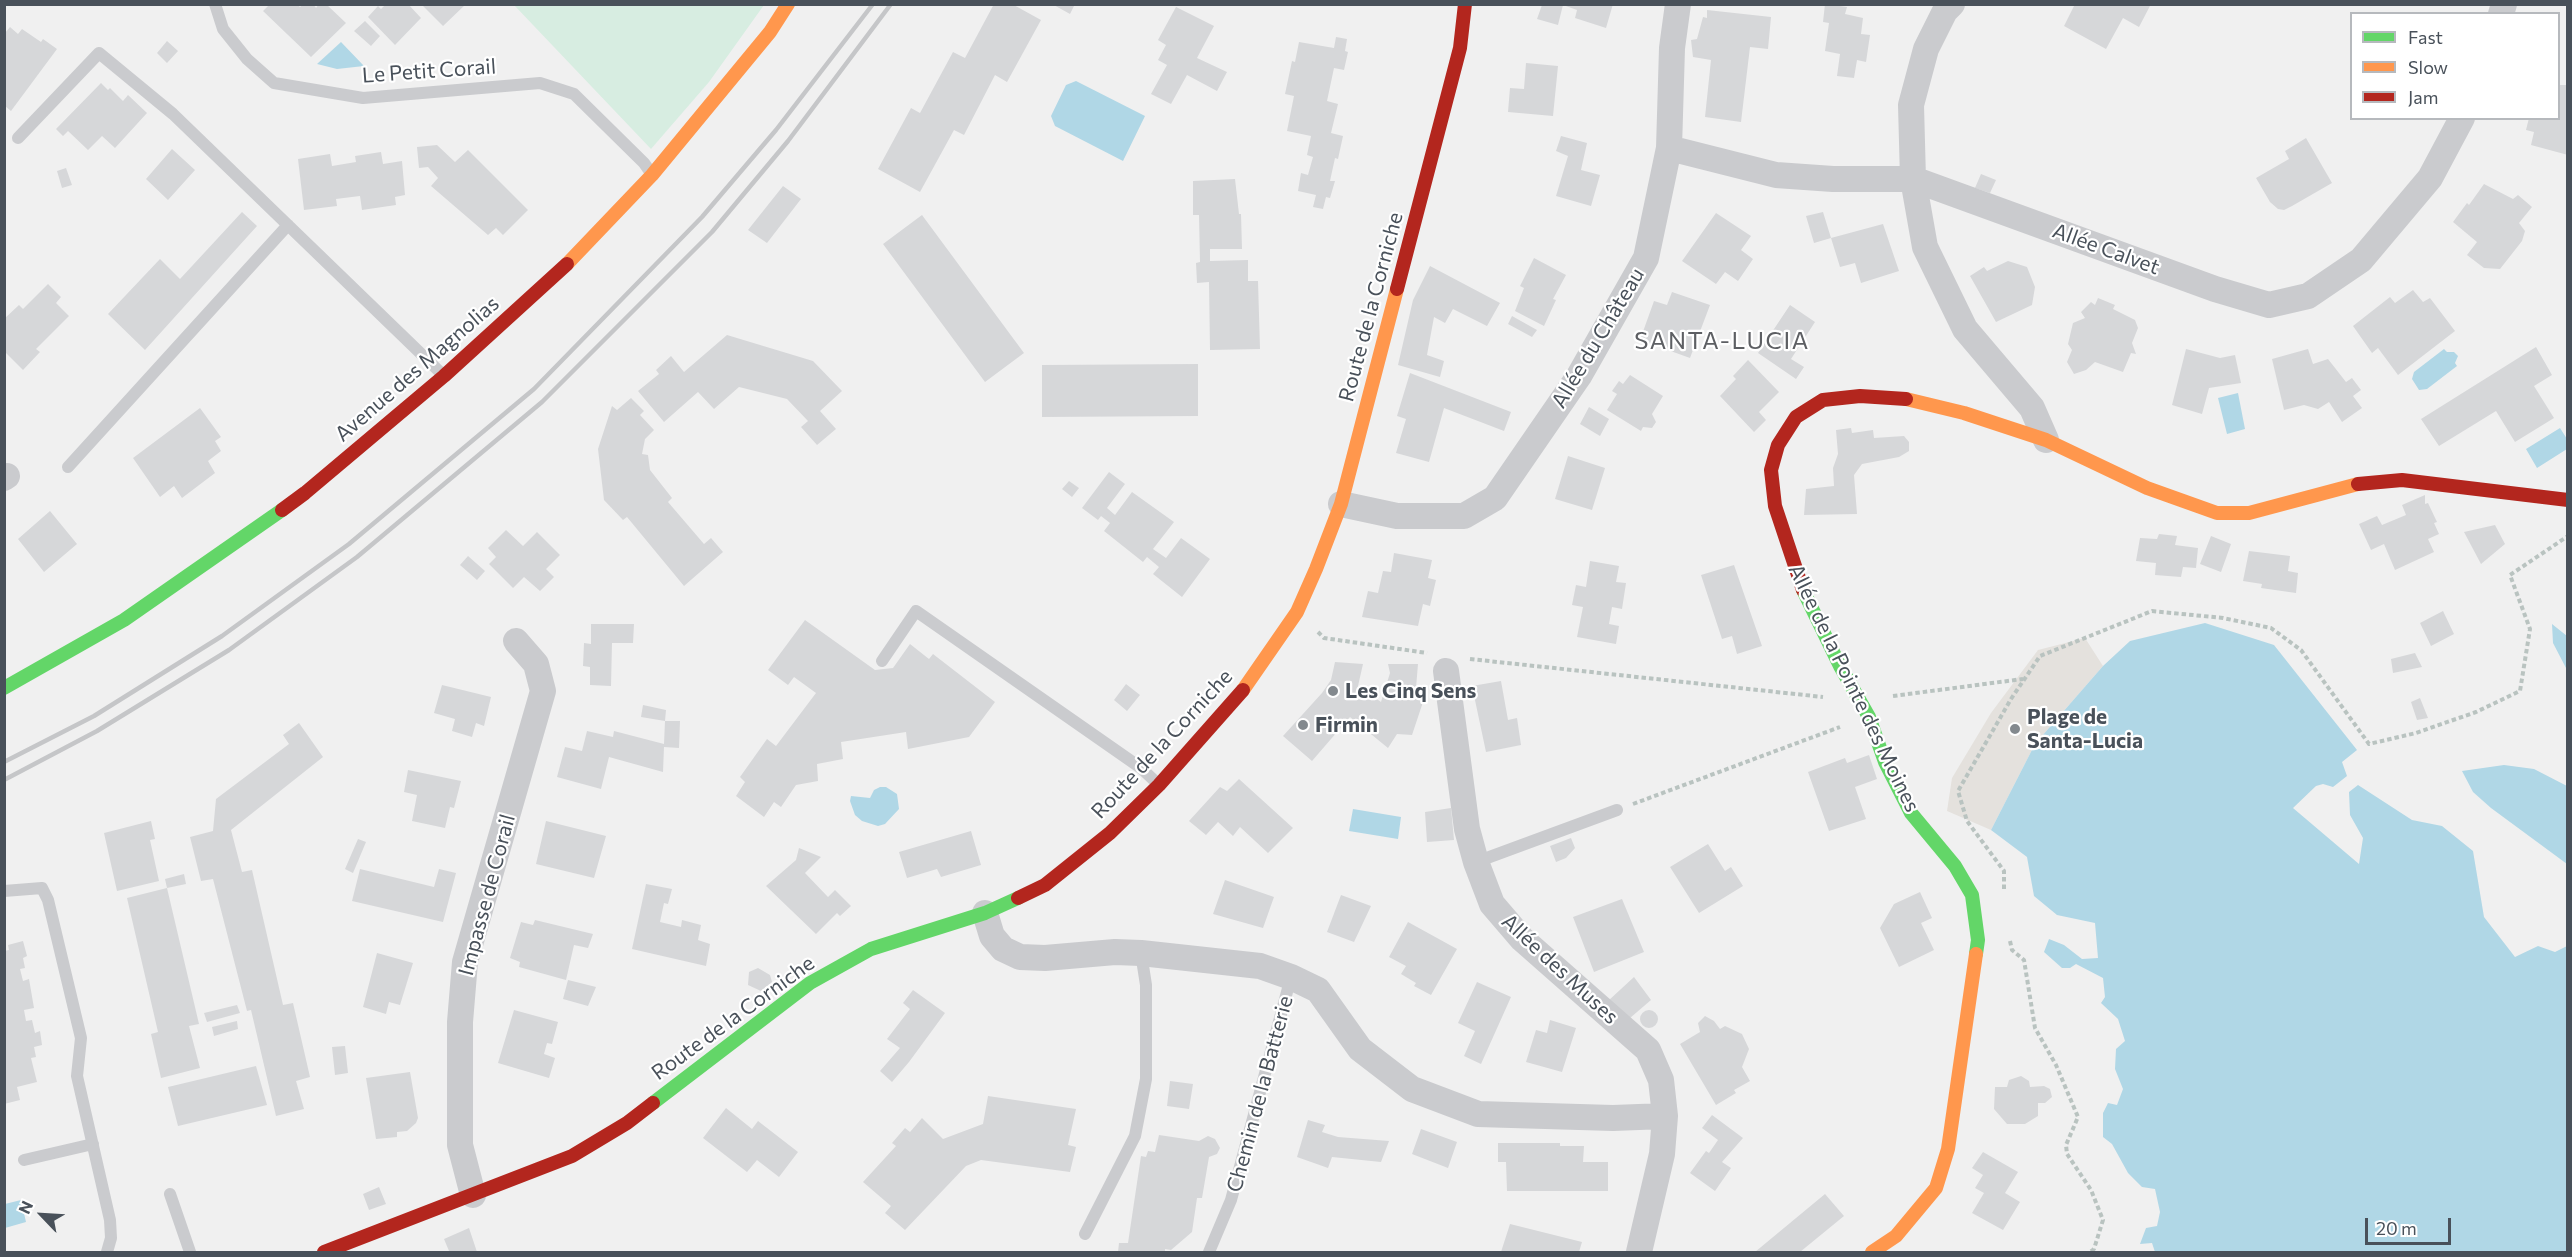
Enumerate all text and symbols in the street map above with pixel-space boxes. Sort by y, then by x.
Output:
legend [2350,12,2560,120]
text: Fast [2408,26,2443,48]
street label: Le Petit Corail [361,54,497,88]
text: Slow [2408,56,2448,78]
text: Jam [2408,86,2438,108]
street label: Route de la Corniche [1334,210,1408,404]
street label: Allée Calvet [2049,218,2163,280]
street label: Allée du Château [1546,263,1650,413]
street label: Avenue des Magnolias [330,291,504,447]
district label: SANTA-LUCIA [1634,327,1810,355]
street label: Allée de la Pointe des Moines [1783,560,1925,816]
street label: Route de la Corniche [1086,664,1238,824]
place label: Les Cinq Sens [1345,678,1476,704]
marker: Les Cinq Sens [1326,684,1340,698]
place label: Plage de Santa-Lucia [2027,704,2143,754]
place label: Firmin [1315,712,1378,738]
marker: Firmin [1296,718,1310,732]
marker: Plage de Santa-Lucia [2008,722,2022,736]
street label: Impasse de Corail [453,812,521,978]
street label: Allée des Muses [1497,909,1623,1029]
street label: Route de la Corniche [647,950,819,1086]
street label: Chemin de la Batterie [1222,993,1298,1195]
north arrow [12,1185,72,1245]
text: N [14,1198,36,1217]
scale bar [2368,1206,2454,1244]
text: 20 m [2376,1217,2417,1239]

